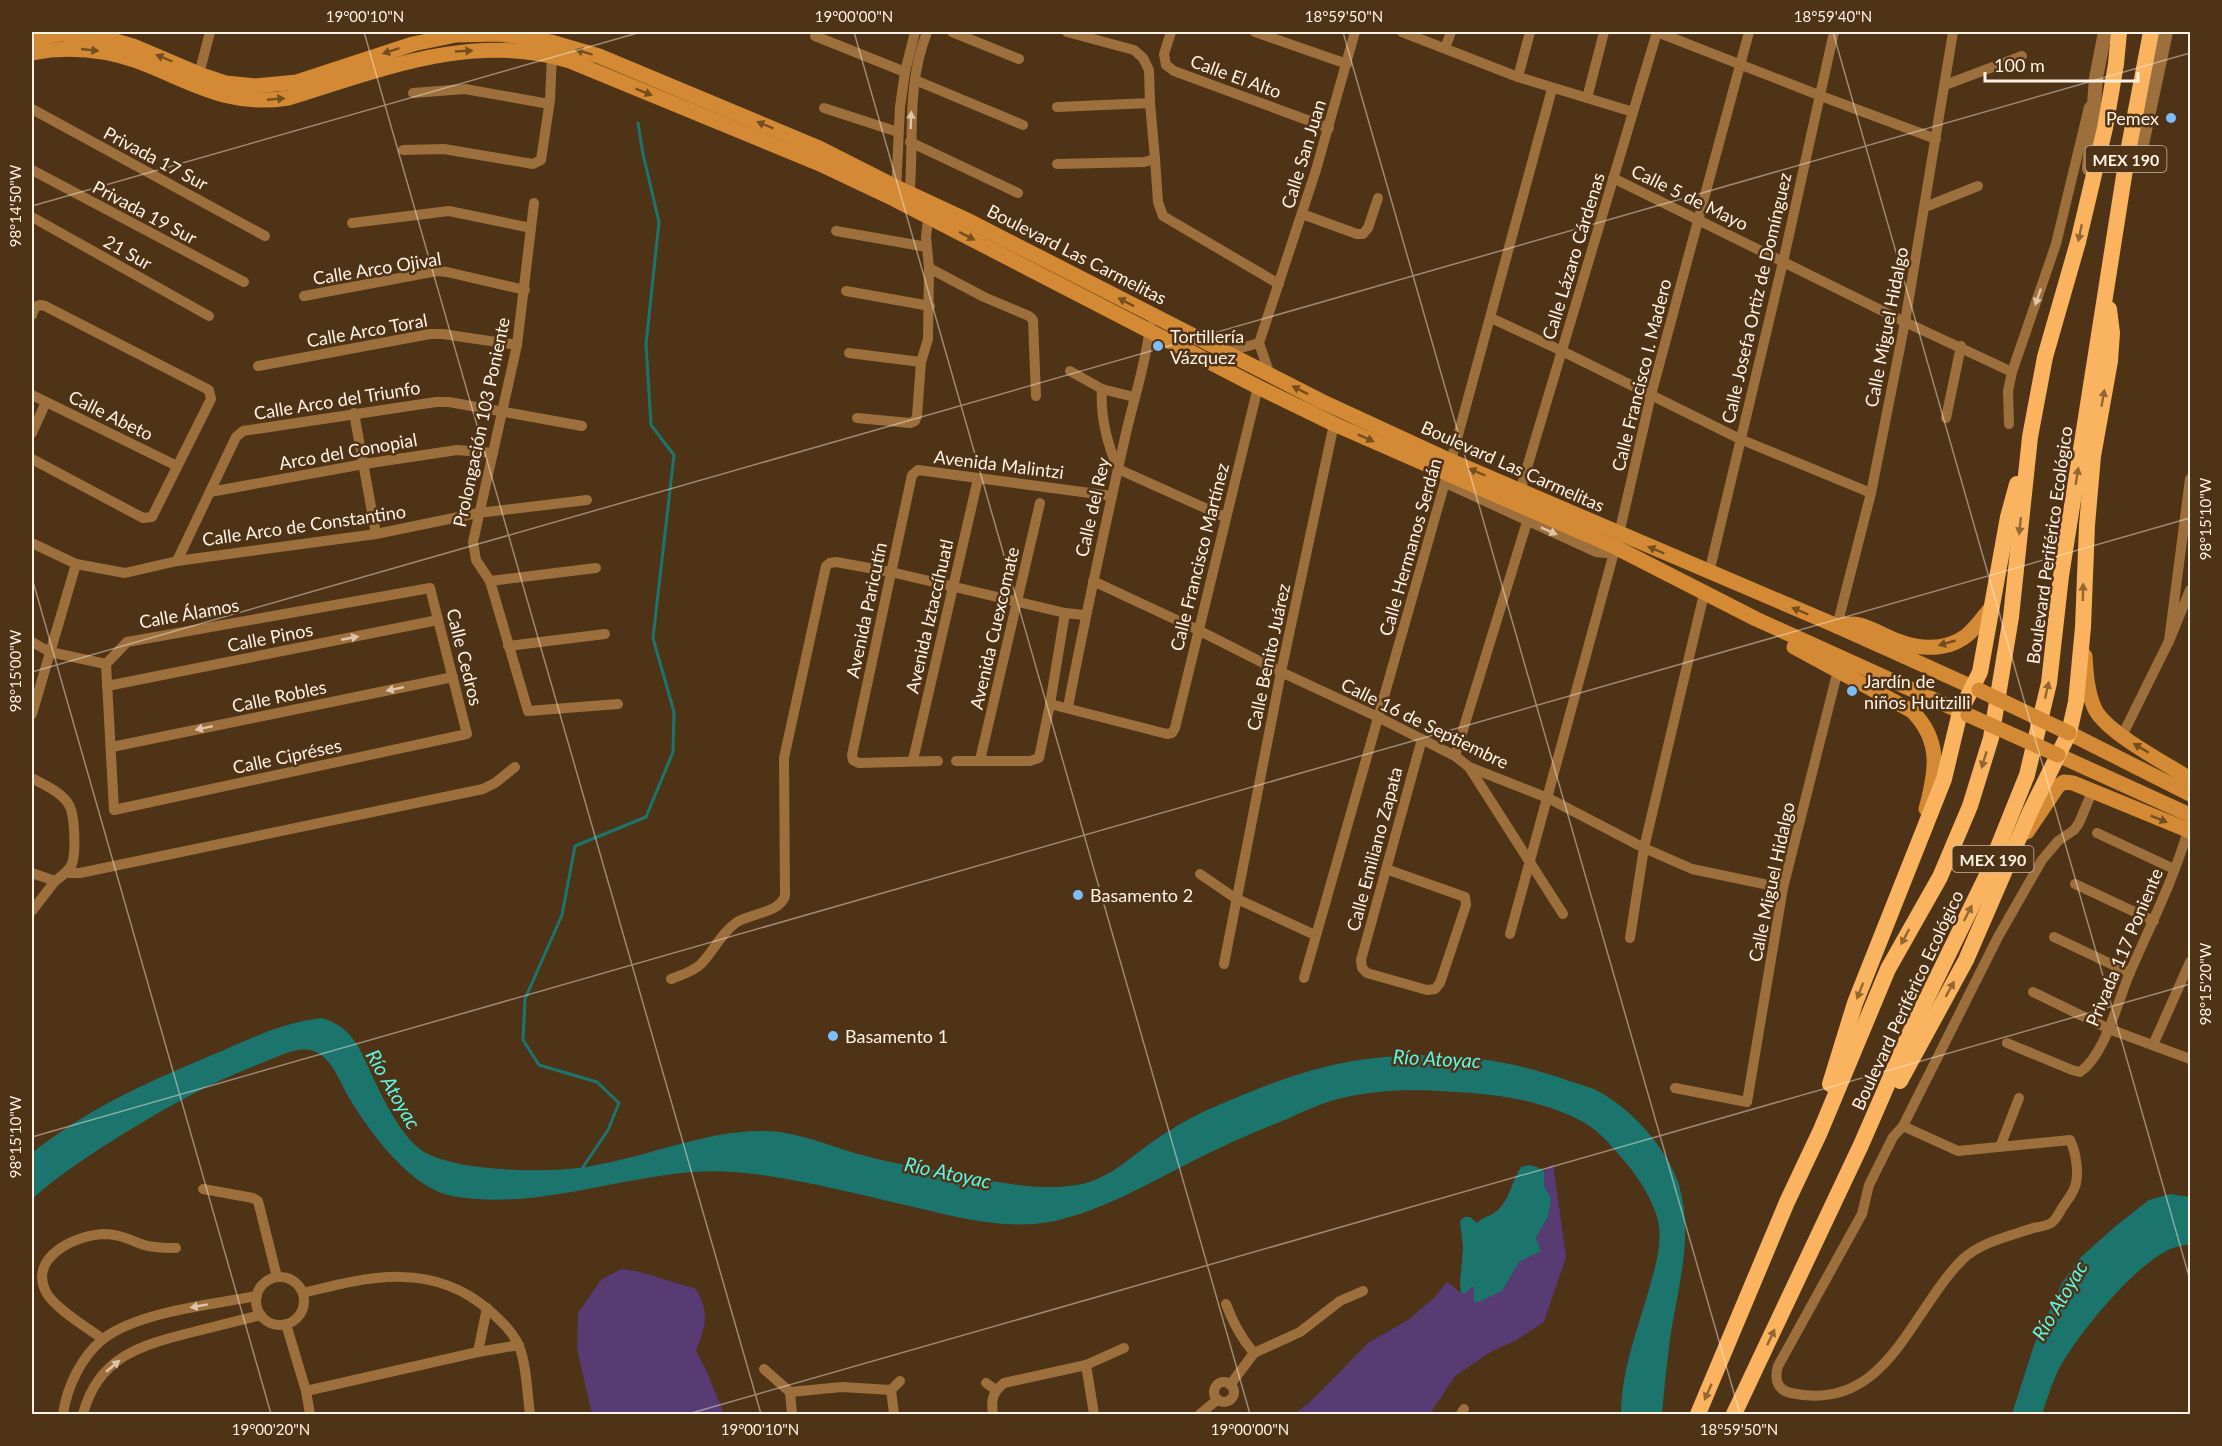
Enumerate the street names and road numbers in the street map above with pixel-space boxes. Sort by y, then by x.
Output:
street label: Calle El Alto [1188,49,1284,103]
street label: Calle San Juan [1276,97,1330,211]
street label: Privada 17 Sur [100,121,212,195]
road number: MEX 190 [2086,146,2166,172]
street label: Calle 5 de Mayo [1628,159,1752,235]
street label: Calle Lázaro Cárdenas [1537,170,1609,342]
street label: Calle Josefa Ortiz de Domínguez [1716,171,1796,425]
street label: Privada 19 Sur [89,175,201,249]
street label: Boulevard Las Carmelitas [984,199,1171,309]
street label: 21 Sur [100,230,156,274]
street label: Calle Miguel Hidalgo [1860,245,1912,409]
street label: Calle Arco Ojival [311,247,443,289]
street label: Calle Francisco I. Madero [1606,276,1676,474]
street label: Calle Arco Toral [305,309,429,351]
street label: Prolongación 103 Poniente [448,315,514,529]
street label: Calle Arco del Triunfo [252,376,422,424]
street label: Calle Abeto [65,385,157,445]
street label: Boulevard Las Carmelitas [1418,416,1608,516]
street label: Boulevard Periférico Ecológico [2021,425,2077,665]
street label: Arco del Conopial [277,428,419,474]
street label: Avenida Malintzi [933,445,1065,483]
street label: Calle del Rey [1070,454,1114,559]
street label: Calle Hermanos Serdán [1374,456,1446,638]
street label: Calle Francisco Martínez [1165,461,1233,653]
street label: Calle Arco de Constantino [201,500,407,550]
street label: Avenida Iztaccíhuatl [901,537,957,695]
street label: Avenida Paricutín [841,540,891,680]
street label: Avenida Cuexcomate [965,545,1023,711]
street label: Calle Benito Juárez [1242,581,1294,733]
street label: Calle Álamos [137,593,241,633]
street label: Calle Cedros [442,606,488,708]
street label: Calle Pinos [225,618,315,656]
street label: Calle 16 de Septiembre [1338,673,1512,773]
street label: Calle Robles [230,675,328,717]
street label: Calle Cipréses [231,734,344,778]
street label: Calle Emiliano Zapata [1341,764,1407,934]
street label: Calle Miguel Hidalgo [1743,800,1799,964]
road number: MEX 190 [1952,846,2034,872]
street label: Privada 117 Poniente [2081,865,2167,1029]
street label: Boulevard Periférico Ecológico [1846,887,1968,1113]

